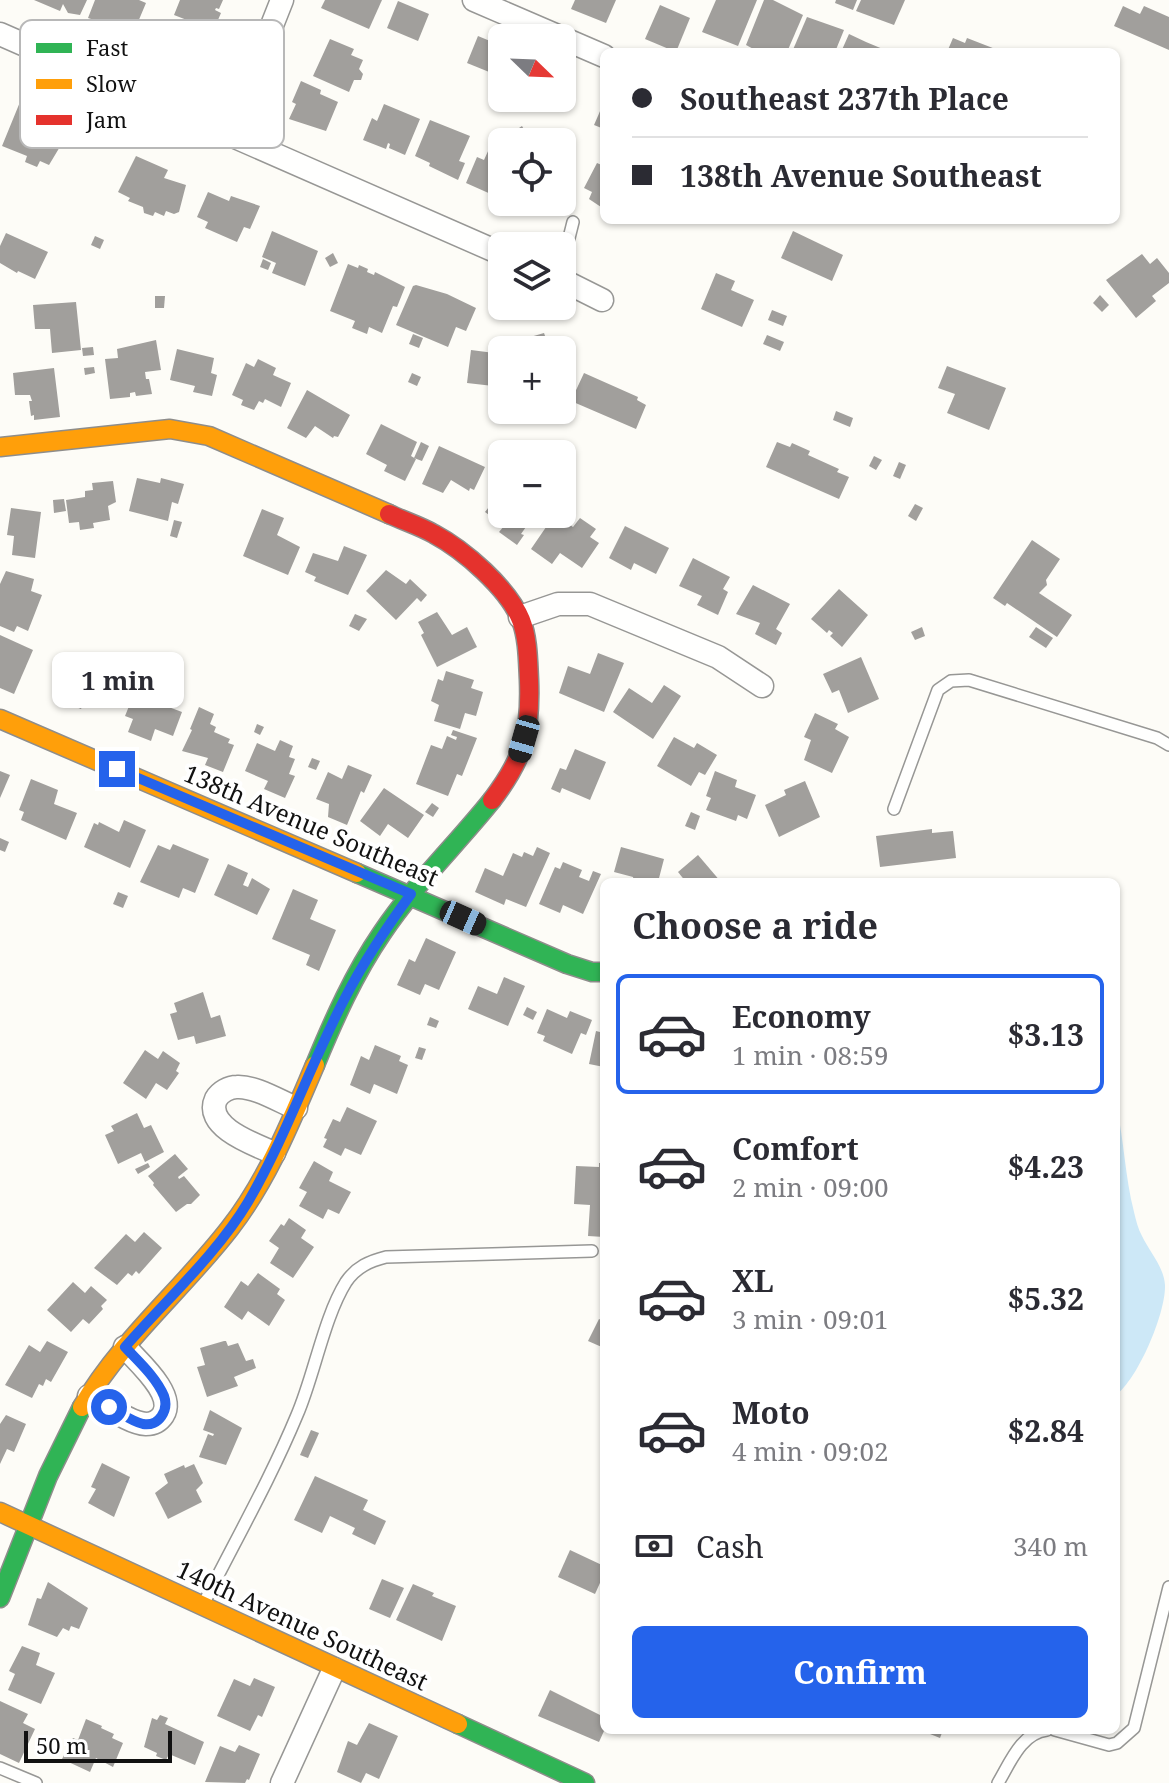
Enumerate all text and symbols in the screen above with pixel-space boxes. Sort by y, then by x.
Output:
legend [20,20,284,148]
north arrow [488,24,576,112]
map controls [488,24,576,528]
text: Fast [86,32,128,62]
text: Slow [86,68,136,98]
text: Southeast 237th Place [680,78,1009,119]
text: Jam [85,104,127,134]
button: locate [488,128,576,216]
text: 138th Avenue Southeast [680,155,1042,196]
button: layers [488,232,576,320]
button: + [488,336,576,424]
button: − [488,440,576,528]
callout: 1 min [51,653,183,709]
text: 1 min [81,662,155,698]
car [506,713,542,765]
route end [99,751,135,787]
street label: 138th Avenue Southeast [179,756,444,893]
car [436,897,490,939]
text: Choose a ride [632,901,878,950]
text: Economy [732,996,871,1037]
icon: car [636,998,708,1070]
text: $3.13 [1007,1014,1084,1055]
text: 1 min · 08:59 [732,1037,889,1073]
text: Comfort [732,1128,859,1169]
icon: car [636,1130,708,1202]
text: $4.23 [1007,1146,1084,1187]
text: 2 min · 09:00 [732,1169,889,1205]
text: XL [732,1260,774,1301]
icon: car [636,1262,708,1334]
text: $5.32 [1007,1278,1084,1319]
text: 3 min · 09:01 [732,1301,889,1337]
route start [91,1389,127,1425]
text: Moto [732,1392,810,1433]
icon: car [636,1394,708,1466]
text: $2.84 [1007,1410,1084,1451]
text: 4 min · 09:02 [732,1433,889,1469]
icon: cash [632,1524,676,1568]
text: Cash [696,1526,764,1567]
text: 340 m [1013,1528,1088,1564]
street label: 140th Avenue Southeast [172,1552,434,1697]
button: Confirm [632,1626,1088,1718]
scale bar [24,1727,172,1763]
text: 50 m [36,1730,87,1760]

